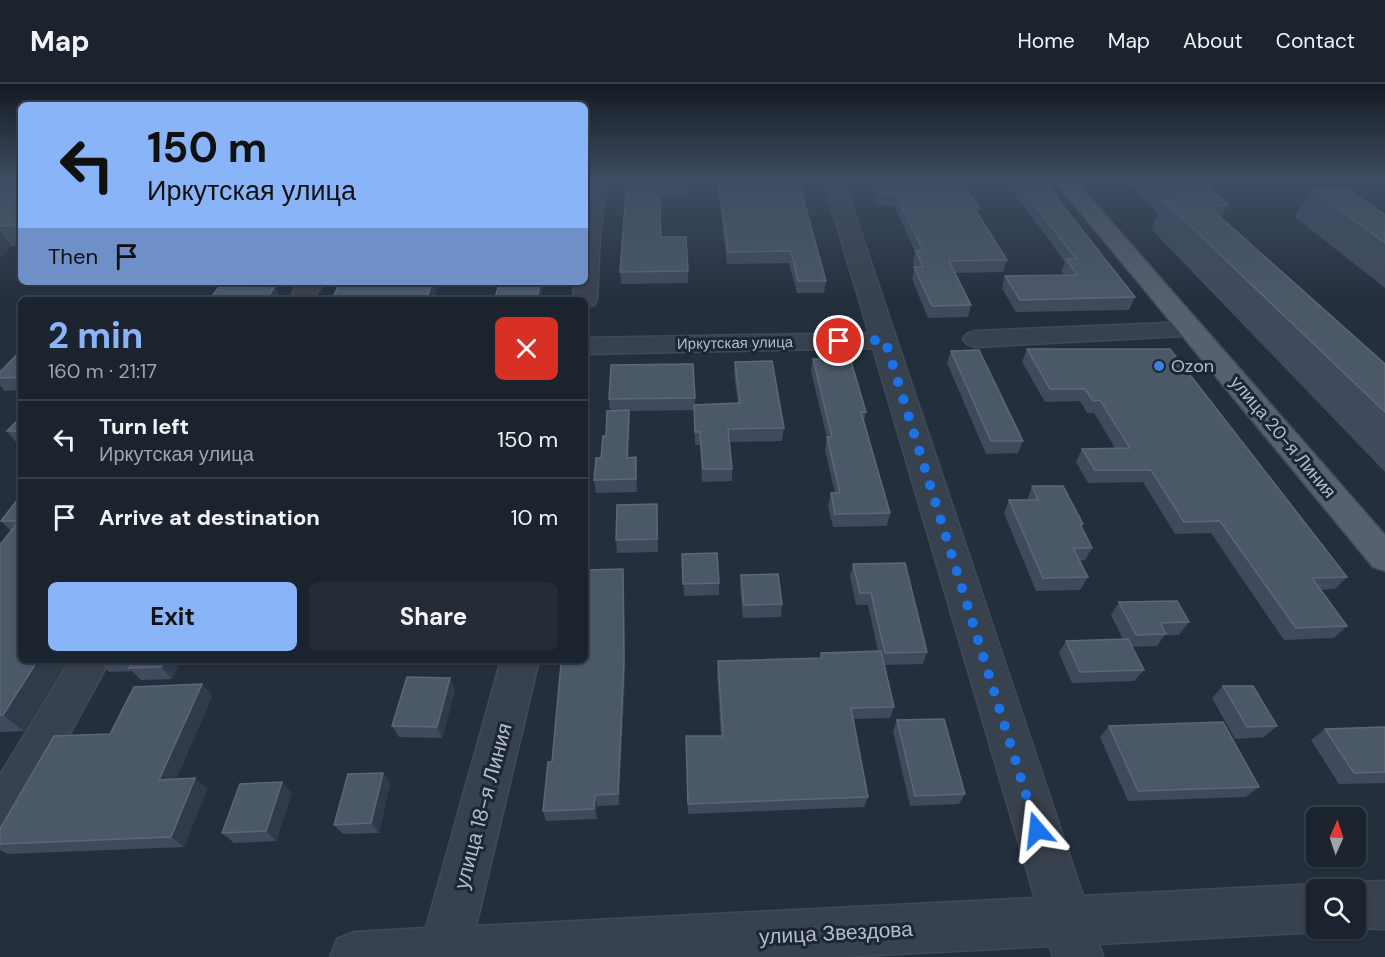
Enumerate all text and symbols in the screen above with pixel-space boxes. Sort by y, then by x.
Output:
text: Map [30,23,90,60]
text: Home [1017,27,1075,55]
text: Map [1108,27,1150,55]
text: About [1183,27,1243,55]
text: Contact [1276,27,1355,55]
text: 150 m [147,120,267,175]
icon: left [48,126,126,204]
text: Иркутская улица [147,173,356,208]
icon: arrive [110,240,143,273]
text: Then [48,242,98,271]
text: 2 min [48,312,143,359]
pin [813,315,864,366]
button: close [495,317,558,380]
icon: arrive [822,324,855,357]
street label: Иркутская улица [677,332,794,354]
place label: Ozon [1171,354,1214,378]
text: 160 m · 21:17 [48,358,157,384]
marker: Ozon [1152,359,1166,373]
street label: улица 20-я Линия [1225,371,1341,503]
text: Turn left [99,412,189,441]
icon: left [48,423,81,456]
text: 150 m [497,425,558,454]
text: Иркутская улица [99,441,254,467]
icon: arrive [48,501,81,534]
text: Arrive at destination [99,503,320,532]
text: 10 m [511,503,558,532]
button: Exit [48,582,297,651]
button: Share [309,582,558,651]
street label: улица 18-я Линия [447,720,519,892]
position arrow [1005,798,1069,862]
north arrow [1306,807,1366,867]
map controls [1306,807,1366,939]
button: search [1306,879,1366,939]
street label: улица Звездова [758,915,914,951]

